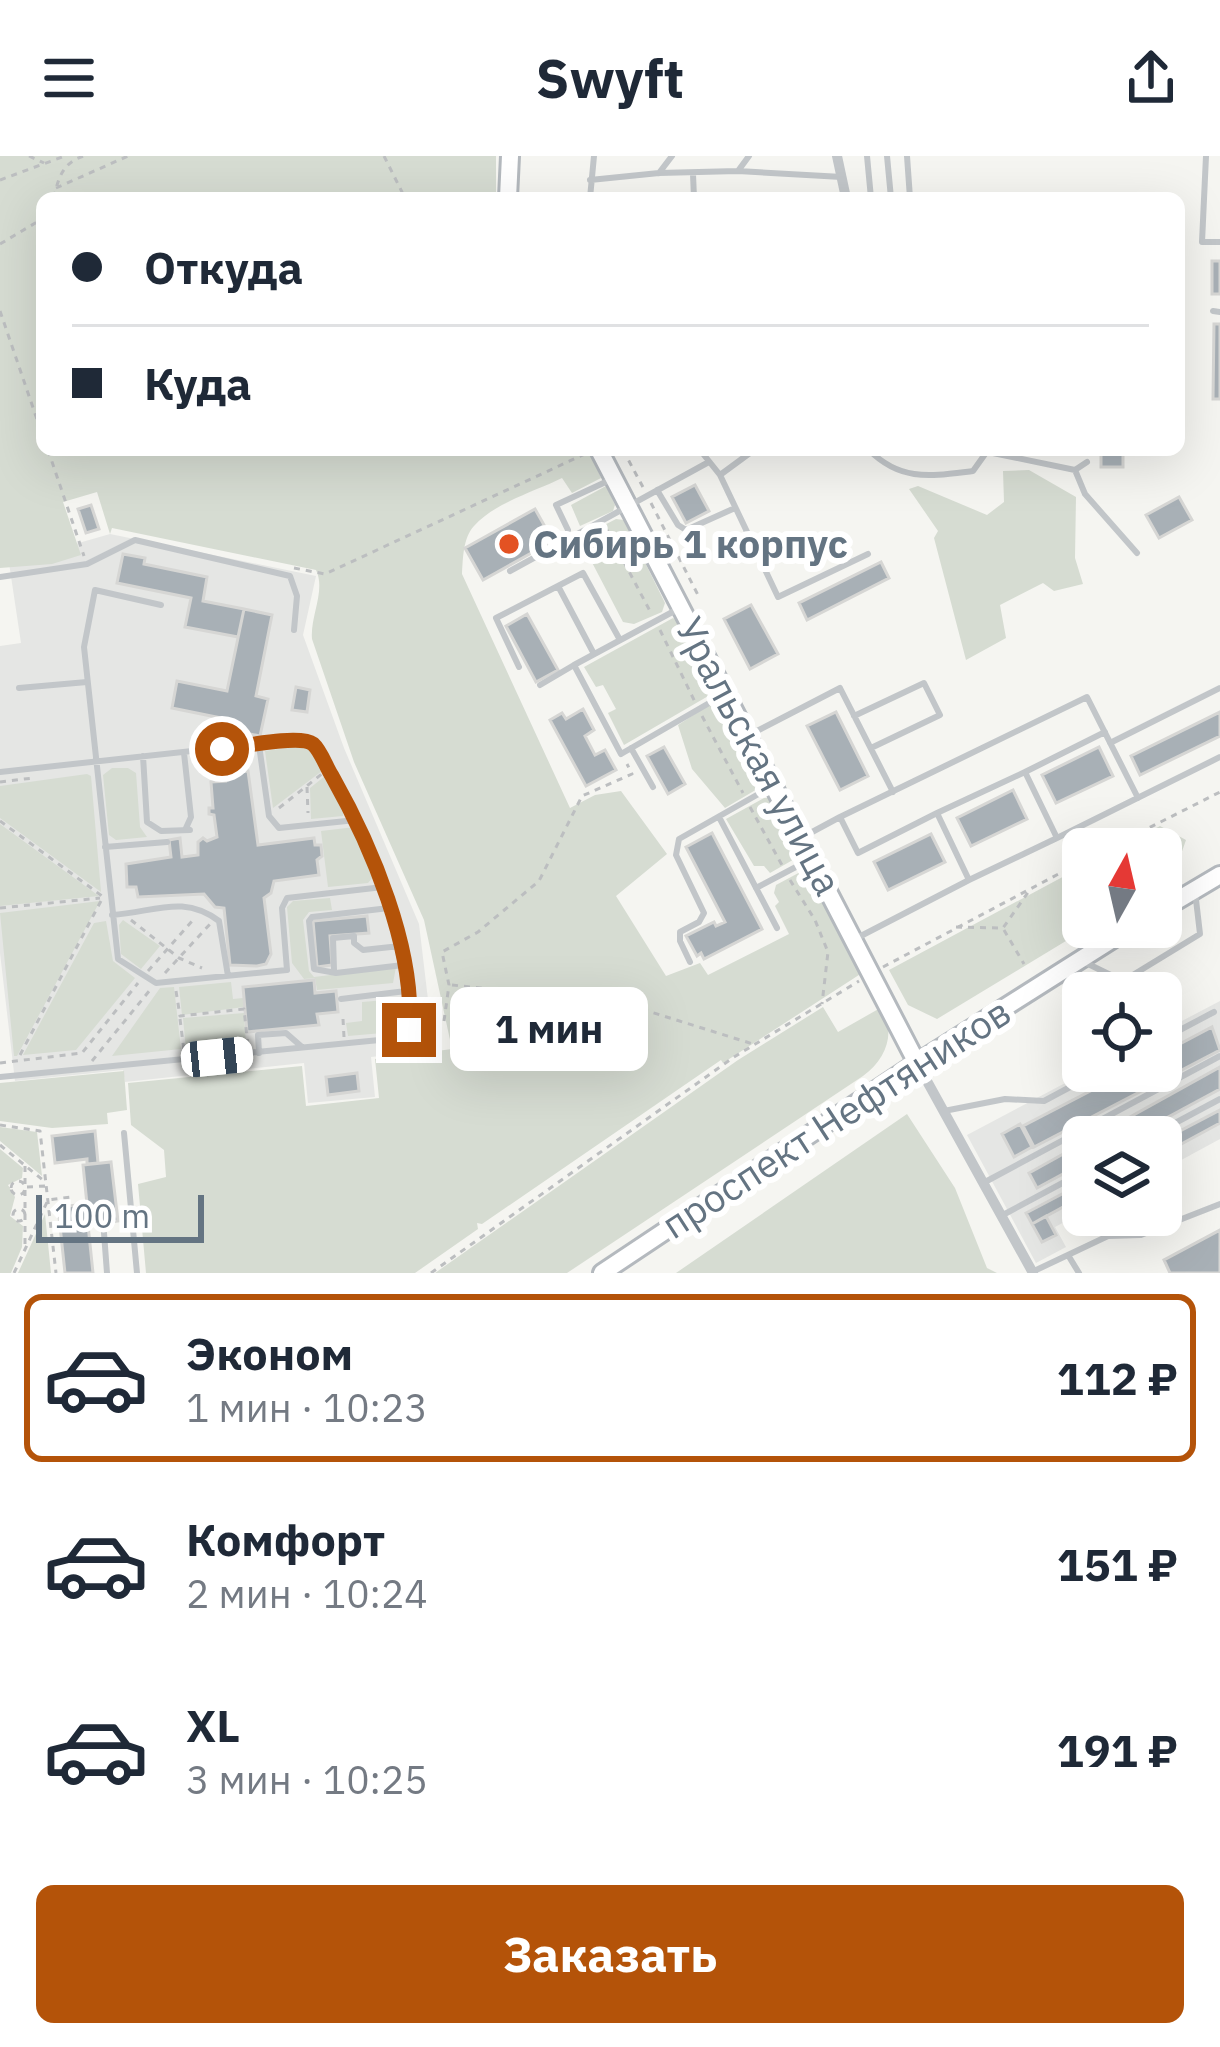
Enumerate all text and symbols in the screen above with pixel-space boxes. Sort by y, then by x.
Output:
text: Swyft [536,43,684,113]
icon: menu [36,45,102,111]
icon: share [1118,45,1184,111]
text: Откуда [144,238,303,296]
text: Куда [144,354,252,412]
place label: Сибирь 1 корпус [533,518,848,569]
marker: Сибирь 1 корпус [496,531,522,557]
street label: Уральская улица [665,608,854,903]
route start [195,722,249,776]
north arrow [1062,828,1182,948]
map controls [1062,828,1182,1236]
button: locate [1062,972,1182,1092]
street label: проспект Нефтяников [651,986,1020,1250]
callout: 1 мин [451,988,649,1072]
route end [382,1003,436,1057]
text: 1 мин [495,1003,603,1054]
car [179,1035,255,1079]
button: layers [1062,1116,1182,1236]
scale bar [36,1189,204,1242]
text: 100 m [54,1194,150,1237]
icon: car [42,1324,150,1432]
text: Эконом [186,1324,353,1382]
text: 112 ₽ [1057,1349,1178,1407]
text: 1 мин · 10:23 [186,1382,428,1433]
icon: car [42,1510,150,1618]
text: Комфорт [186,1510,385,1568]
text: 151 ₽ [1057,1535,1178,1593]
text: 2 мин · 10:24 [186,1568,428,1619]
icon: car [42,1696,150,1804]
text: XL [186,1696,240,1754]
text: 191 ₽ [1057,1721,1178,1779]
text: 3 мин · 10:25 [186,1754,428,1805]
button: Заказать [36,1885,1184,2023]

